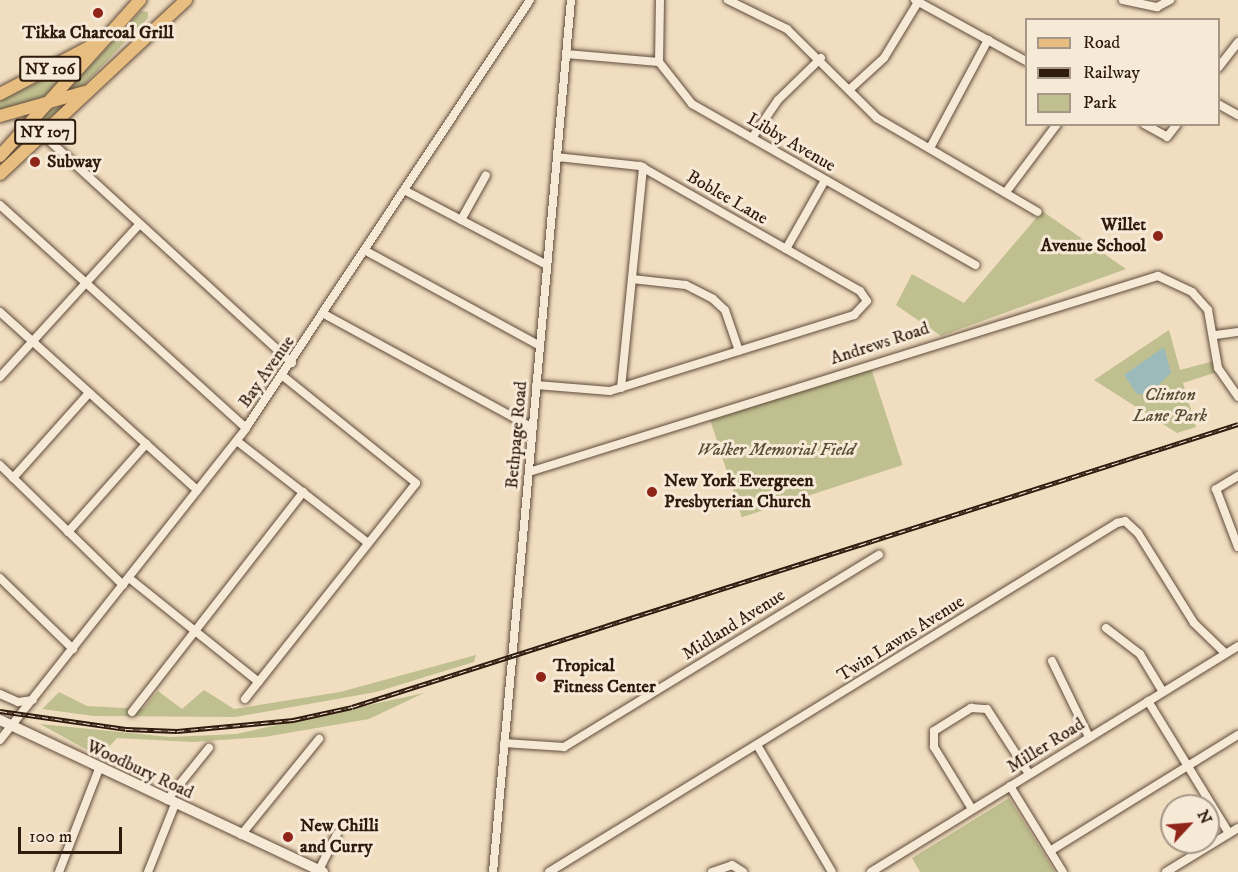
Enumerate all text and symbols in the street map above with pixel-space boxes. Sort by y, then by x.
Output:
marker: Tikka Charcoal Grill [91,6,105,20]
legend [1025,18,1220,126]
place label: Tikka Charcoal Grill [22,22,174,44]
text: Road [1083,32,1120,54]
road number: NY 106 [19,56,82,82]
text: Railway [1083,62,1140,84]
text: Park [1083,92,1117,114]
street label: Libby Avenue [743,109,839,177]
road number: NY 107 [14,119,76,145]
place label: Subway [47,151,101,173]
marker: Subway [28,155,42,169]
street label: Boblee Lane [683,166,771,230]
place label: Willet Avenue School [1041,215,1146,258]
marker: Willet Avenue School [1151,229,1165,243]
street label: Andrews Road [828,318,932,370]
street label: Bay Avenue [234,332,300,412]
street label: Bethpage Road [502,380,532,490]
park label: Clinton Lane Park [1133,385,1207,428]
park label: Walker Memorial Field [697,439,855,461]
place label: New York Evergreen Presbyterian Church [664,471,814,514]
marker: New York Evergreen Presbyterian Church [645,485,659,499]
street label: Midland Avenue [679,585,789,665]
street label: Twin Lawns Avenue [833,591,969,687]
place label: Tropical Fitness Center [553,656,656,698]
marker: Tropical Fitness Center [534,670,548,684]
street label: Miller Road [1003,714,1089,778]
street label: Woodbury Road [83,736,197,804]
north arrow [1160,794,1220,854]
text: N [1193,807,1216,827]
scale bar [21,815,124,853]
place label: New Chilli and Curry [300,816,379,858]
text: 100 m [29,826,72,848]
marker: New Chilli and Curry [281,830,295,844]

